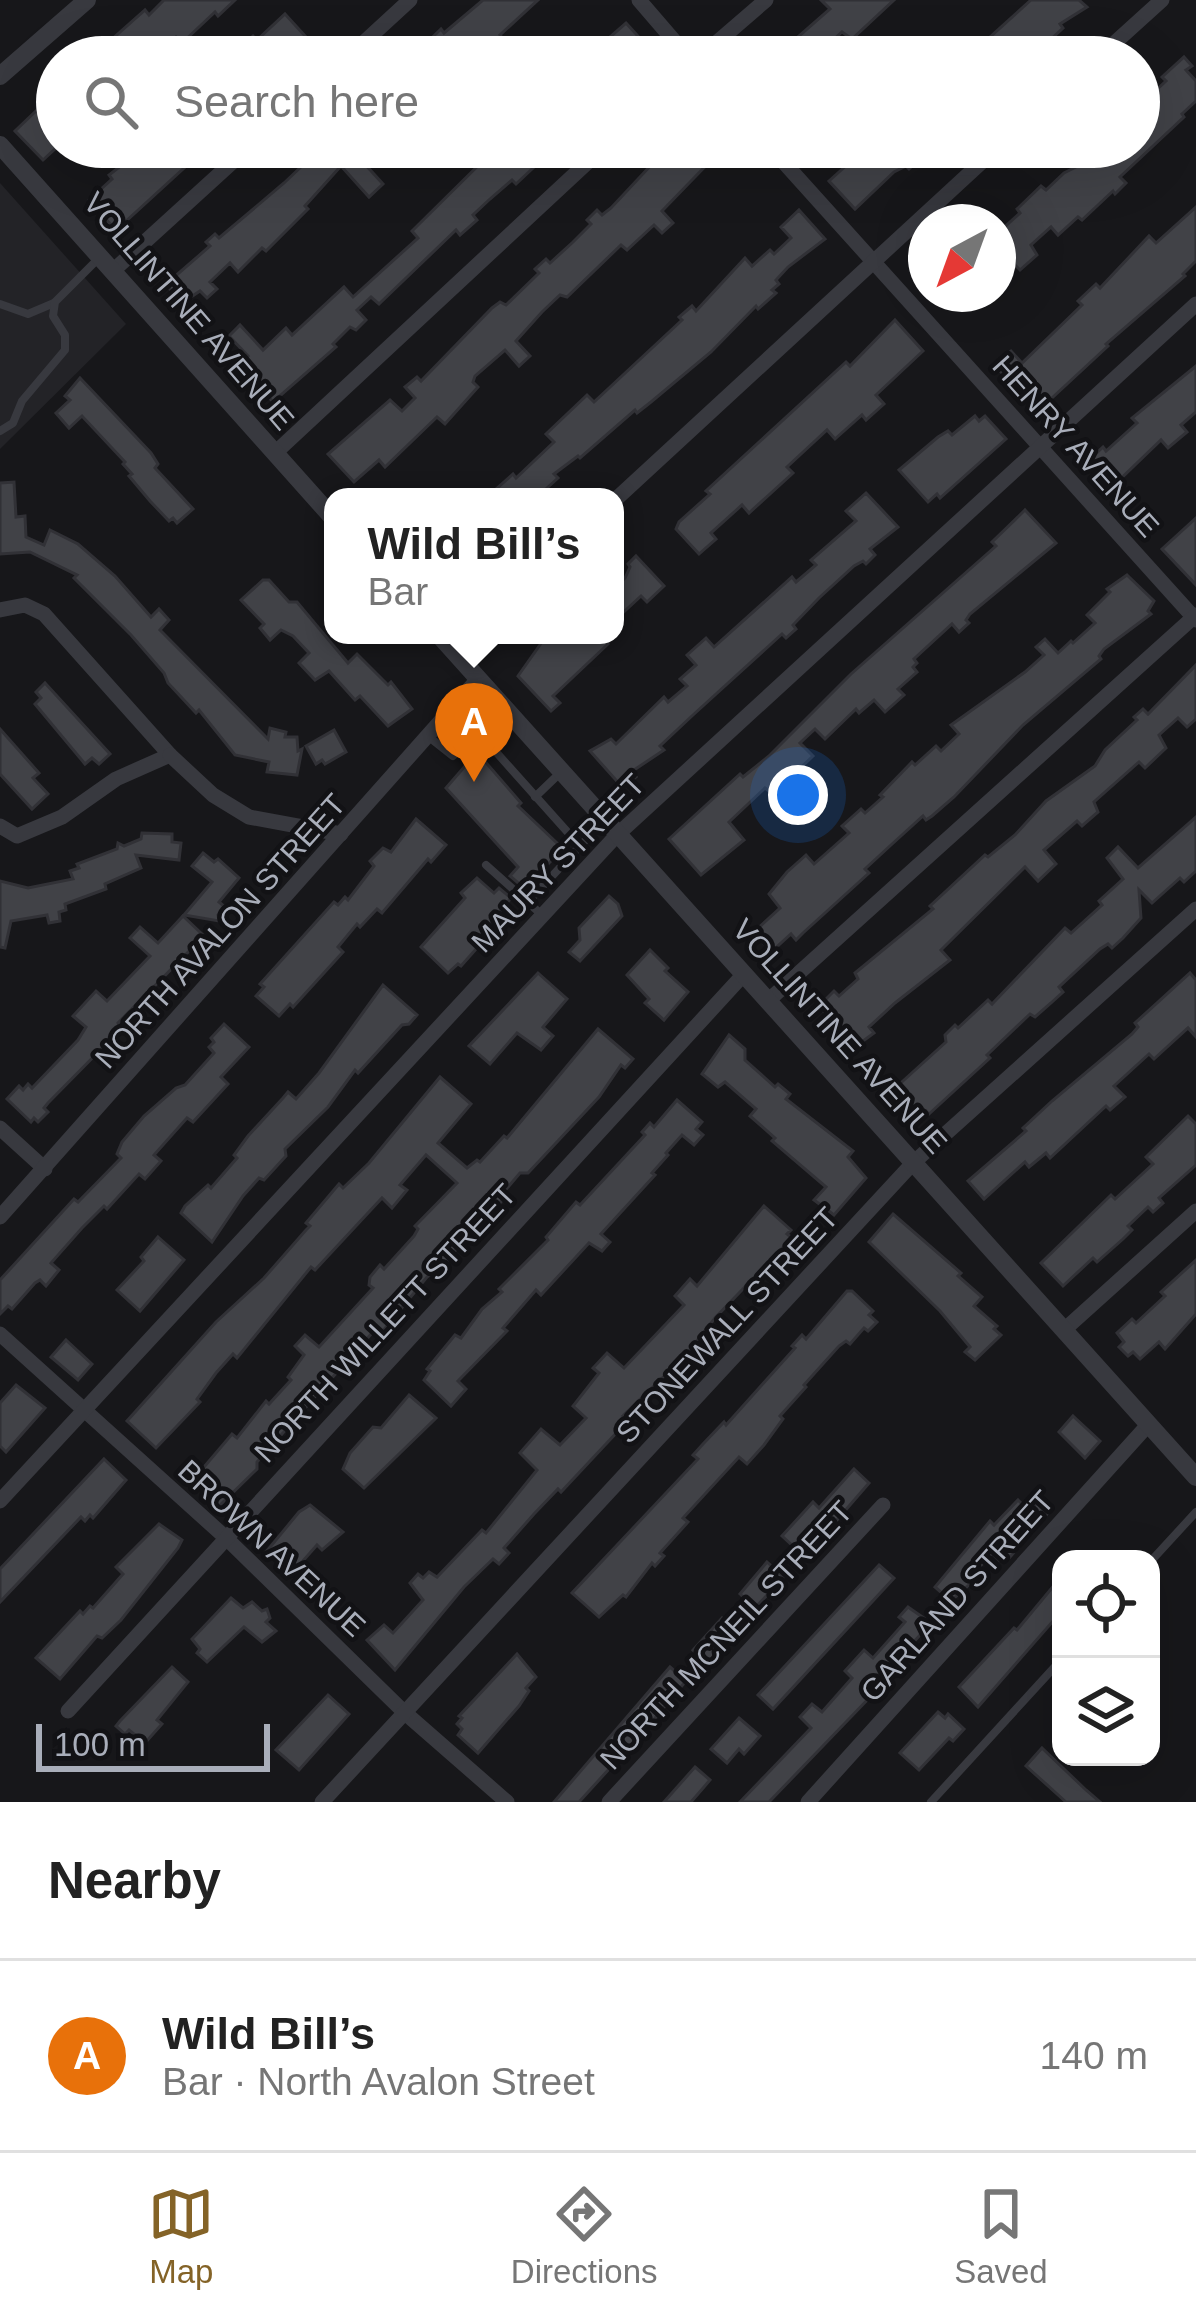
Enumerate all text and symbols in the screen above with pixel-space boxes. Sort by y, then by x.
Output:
search box [36,36,1160,168]
icon: search [78,69,144,135]
text: Search here [174,76,419,127]
street label: VOLLINTINE AVENUE [77,186,301,436]
north arrow [908,204,1016,312]
street label: HENRY AVENUE [986,349,1166,543]
popup [324,488,624,644]
text: Wild Bill’s [368,518,580,569]
text: Bar [368,570,428,613]
pin: A [435,683,513,782]
your location [768,765,828,825]
street label: MAURY STREET [465,767,651,959]
street label: NORTH AVALON STREET [88,787,352,1075]
street label: VOLLINTINE AVENUE [726,912,954,1160]
street label: NORTH WILLETT STREET [248,1177,522,1469]
street label: STONEWALL STREET [610,1201,844,1449]
street label: BROWN AVENUE [172,1453,372,1643]
street label: GARLAND STREET [854,1484,1060,1708]
street label: NORTH MCNEIL STREET [593,1495,859,1775]
map controls [1052,1550,1160,1766]
button: locate [1052,1550,1160,1658]
button: layers [1052,1658,1160,1766]
scale bar [36,1718,270,1771]
text: 100 m [54,1726,146,1763]
text: Nearby [48,1852,221,1909]
text: Wild Bill’s [162,2008,375,2059]
text: A [73,2034,101,2077]
text: 140 m [1040,2034,1148,2077]
text: Bar · North Avalon Street [162,2060,595,2103]
tab: Map [148,2181,214,2291]
tab: Directions [511,2181,658,2291]
tab: Saved [954,2181,1048,2291]

